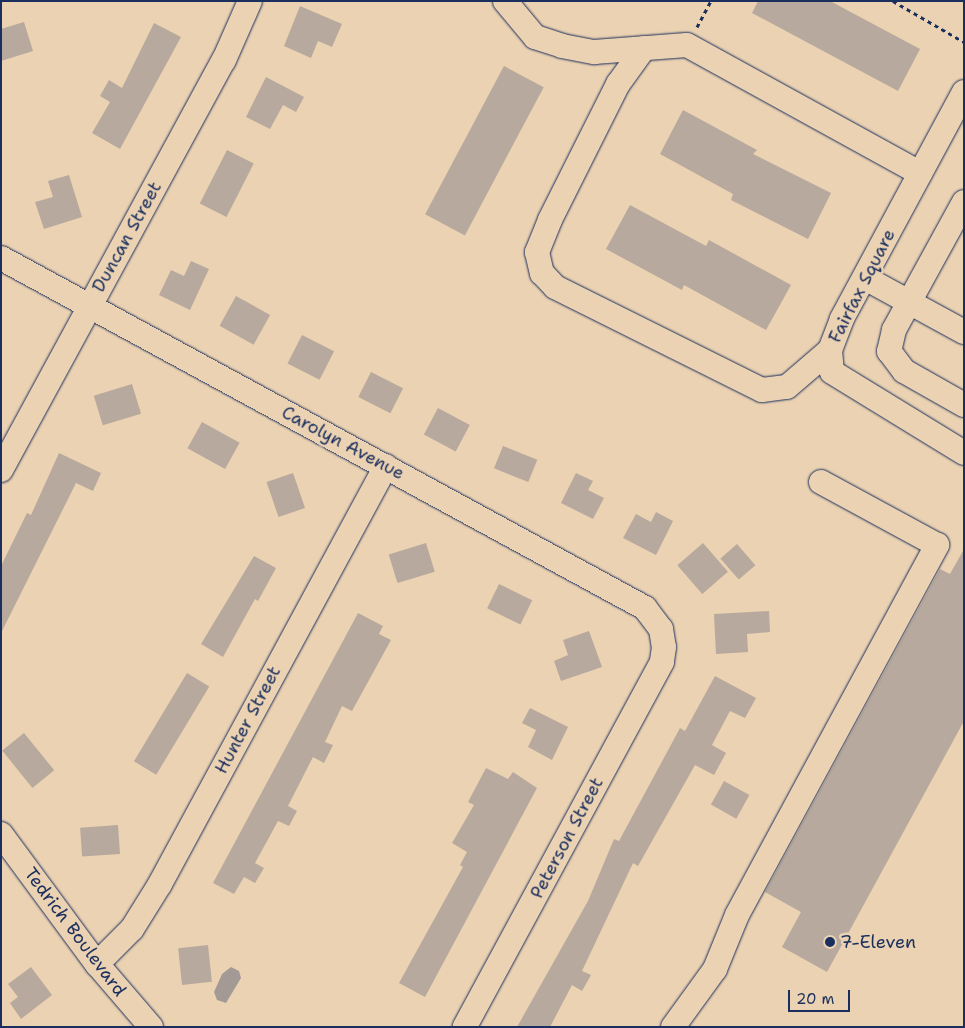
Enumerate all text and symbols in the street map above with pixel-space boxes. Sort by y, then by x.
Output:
street label: Duncan Street [88,178,166,296]
street label: Fairfax Square [824,226,900,346]
street label: Carolyn Avenue [278,402,408,484]
street label: Hunter Street [211,662,285,778]
street label: Peterson Street [526,774,608,902]
street label: Tedrich Boulevard [20,863,130,1001]
place label: 7-Eleven [840,931,916,953]
marker: 7-Eleven [824,936,836,948]
scale bar [790,980,852,1012]
text: 20 m [796,989,835,1009]

